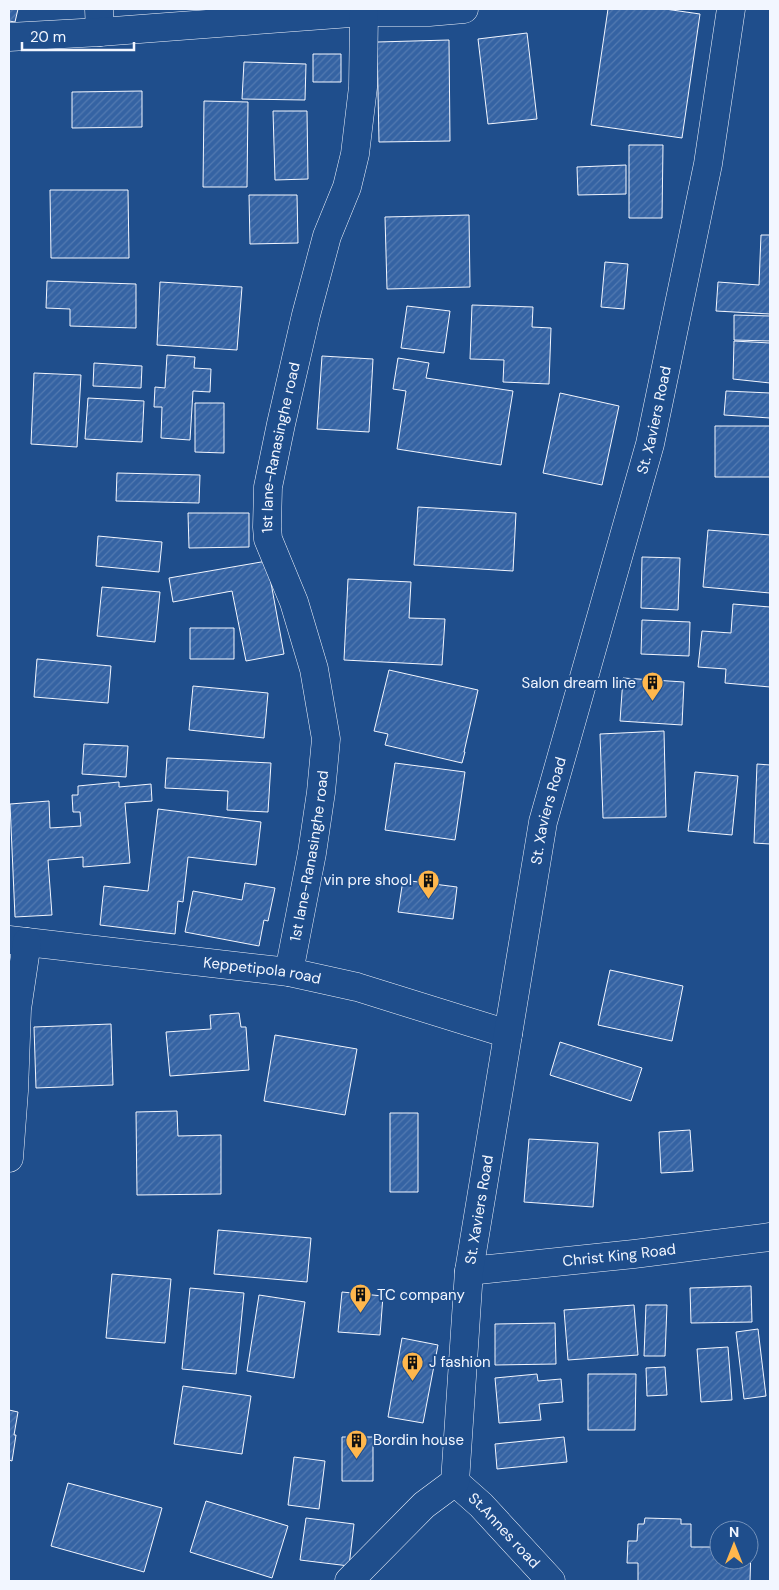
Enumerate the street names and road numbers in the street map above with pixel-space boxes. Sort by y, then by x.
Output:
street label: 1st lane-Ranasinghe road [257,360,305,534]
street label: St. Xaviers Road [632,364,676,476]
street label: St. Xaviers Road [526,755,571,866]
street label: 1st lane-Ranasinghe road [285,769,333,943]
street label: Keppetipola road [202,952,323,989]
street label: St. Xaviers Road [460,1154,498,1266]
street label: Christ King Road [561,1239,677,1271]
street label: St.Annes road [464,1488,544,1573]

